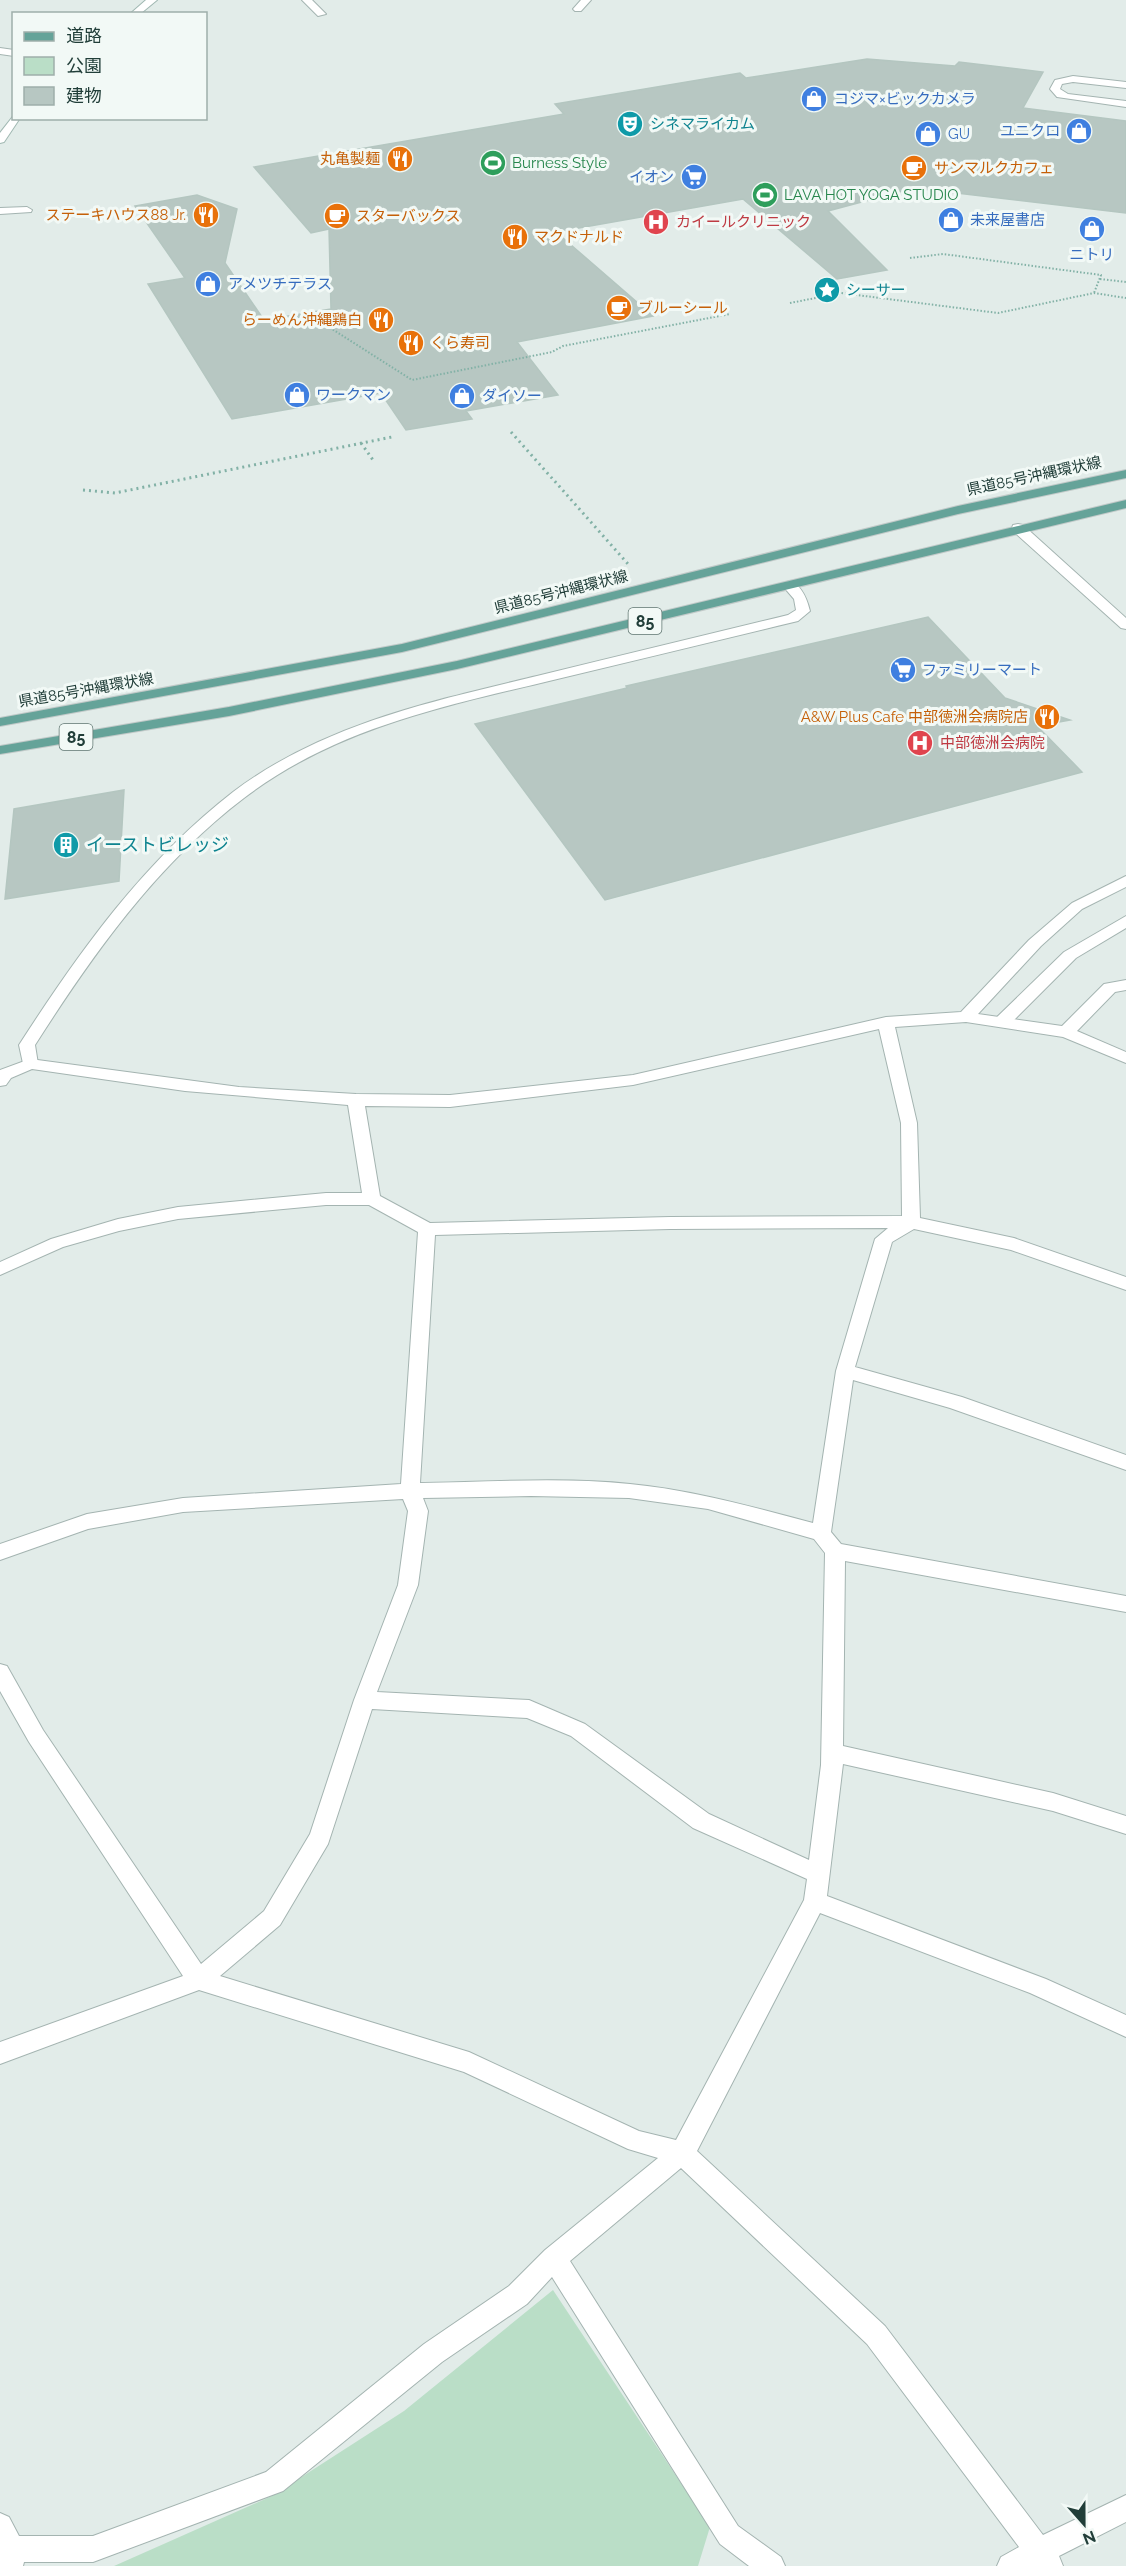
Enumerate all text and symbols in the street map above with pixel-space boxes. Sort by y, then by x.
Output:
legend [12,12,207,120]
text: 道路 [66,25,102,46]
text: 公園 [66,55,102,76]
shop icon: コジマ×ビックカメラ [799,84,829,114]
text: 建物 [66,85,102,106]
place label: コジマ×ビックカメラ [834,90,976,108]
theatre icon: シネマライカム [615,109,645,139]
place label: シネマライカム [650,115,755,133]
shop icon: ユニクロ [1064,116,1094,146]
shop icon: GU [913,119,943,149]
place label: ユニクロ [1000,122,1060,140]
place label: GU [948,125,970,143]
restaurant icon: 丸亀製麺 [385,144,415,174]
sports icon: Burness Style [478,148,508,178]
place label: 丸亀製麺 [320,150,380,168]
cafe icon: サンマルクカフェ [899,153,929,183]
place label: Burness Style [512,154,607,172]
place label: サンマルクカフェ [934,159,1054,177]
supermarket icon: イオン [679,162,709,192]
place label: イオン [629,168,674,186]
sports icon: LAVA HOT YOGA STUDIO [750,180,780,210]
place label: LAVA HOT YOGA STUDIO [784,186,959,204]
restaurant icon: ステーキハウス88 Jr. [191,200,221,230]
cafe icon: スターバックス [322,201,352,231]
shop icon: 未来屋書店 [936,205,966,235]
place label: ステーキハウス88 Jr. [46,206,186,224]
place label: スターバックス [356,207,460,225]
hospital icon: カイールクリニック [641,207,671,237]
place label: 未来屋書店 [970,211,1045,229]
place label: カイールクリニック [676,213,811,231]
shop icon: ニトリ [1077,214,1107,244]
restaurant icon: マクドナルド [500,222,530,252]
place label: マクドナルド [534,228,624,246]
place label: ニトリ [1069,246,1115,264]
shop icon: アメツチテラス [193,269,223,299]
place label: アメツチテラス [228,275,332,293]
place icon: シーサー [812,275,842,305]
place label: シーサー [846,281,906,299]
cafe icon: ブルーシール [604,293,634,323]
place label: ブルーシール [638,299,728,317]
restaurant icon: らーめん沖縄鶏白 [366,305,396,335]
place label: らーめん沖縄鶏白 [242,311,362,329]
restaurant icon: くら寿司 [396,328,426,358]
place label: くら寿司 [430,334,490,352]
shop icon: ワークマン [282,380,312,410]
shop icon: ダイソー [447,381,477,411]
place label: ワークマン [316,386,391,404]
place label: ダイソー [482,387,542,405]
street label: 県道85号沖縄環状線 [965,453,1103,499]
street label: 県道85号沖縄環状線 [492,567,630,617]
road number: 85 [628,608,662,634]
supermarket icon: ファミリーマート [888,655,918,685]
place label: ファミリーマート [922,661,1042,679]
street label: 県道85号沖縄環状線 [17,669,155,711]
restaurant icon: A&W Plus Cafe 中部徳洲会病院店 [1032,702,1062,732]
place label: A&W Plus Cafe 中部徳洲会病院店 [801,708,1028,726]
road number: 85 [60,724,92,750]
hospital icon: 中部徳洲会病院 [905,728,935,758]
place label: 中部徳洲会病院 [940,734,1045,752]
building icon: イーストビレッジ [51,830,81,860]
place label: イーストビレッジ [86,834,229,855]
north arrow [1054,2494,1114,2554]
text: N [1080,2526,1098,2549]

